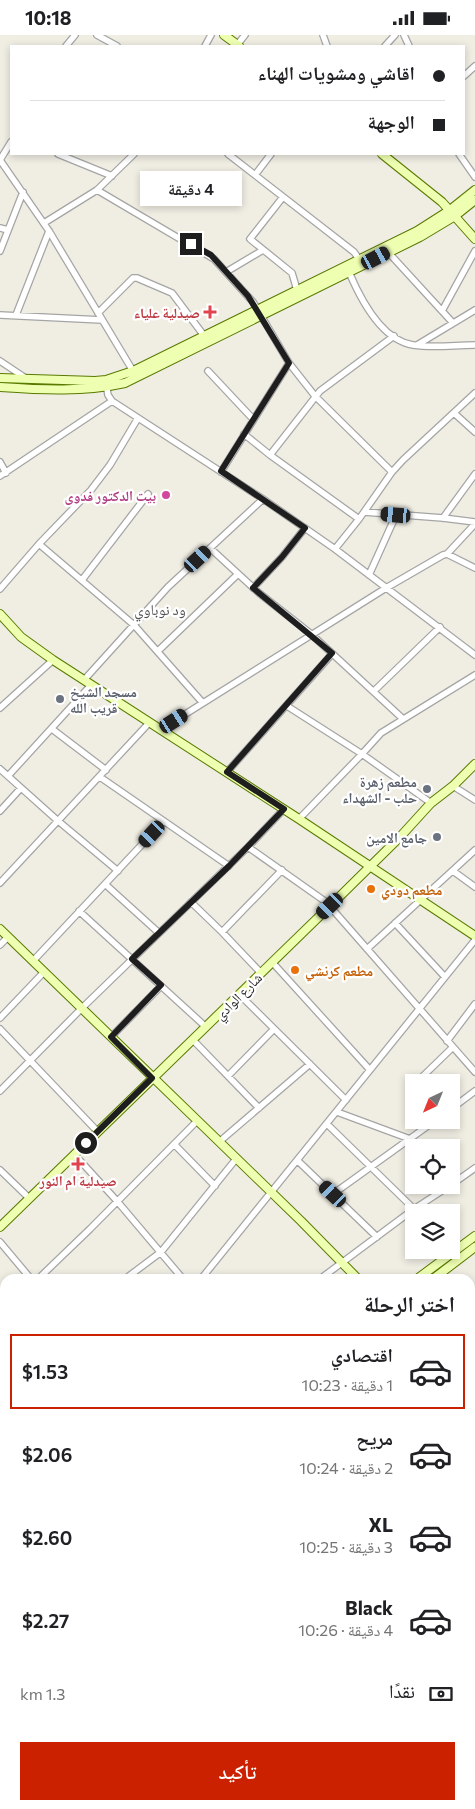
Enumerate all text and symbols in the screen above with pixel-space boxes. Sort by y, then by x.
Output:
text: 10:18 [25,6,72,29]
text: اقاشي ومشويات الهناء [257,61,415,84]
text: الوجهة [367,110,415,133]
callout: 4 دقيقة [140,171,242,207]
text: 4 دقيقة [168,179,214,198]
route end [180,233,202,255]
car [359,244,392,272]
place label: صيدلية علياء [134,304,200,321]
marker: صيدلية علياء [204,306,216,318]
place label: بيت الدكتور فدوى [65,487,156,505]
marker: بيت الدكتور فدوى [160,489,172,501]
car [380,506,411,524]
car [181,543,214,575]
district label: ود نوباوي [134,600,186,622]
place label: مسجد الشيخ قريب الله [70,683,137,716]
marker: مسجد الشيخ قريب الله [54,693,66,705]
car [157,707,190,735]
place label: مطعم زهرة حلب - الشهداء [342,773,417,807]
marker: مطعم زهرة حلب - الشهداء [421,783,433,795]
car [136,818,167,850]
place label: جامع الامين [366,829,427,848]
marker: جامع الامين [431,831,443,843]
place label: مطعم دودي [381,881,442,901]
marker: مطعم دودي [365,883,377,895]
car [313,890,346,922]
place label: مطعم كرنشي [305,962,373,982]
marker: مطعم كرنشي [289,964,301,976]
street label: شارع الوادي [211,969,268,1026]
north arrow [405,1074,460,1129]
map controls [405,1074,460,1259]
route start [75,1132,97,1154]
button: locate [405,1139,460,1194]
marker: صيدلية ام النور [72,1158,84,1170]
place label: صيدلية ام النور [38,1172,117,1191]
car [316,1178,349,1210]
button: layers [405,1204,460,1259]
text: اختر الرحلة [364,1290,455,1317]
text: اقتصادي [331,1343,393,1366]
icon: car [408,1349,453,1394]
text: $1.53 [22,1360,68,1383]
text: 1 دقيقة · 10:23 [302,1375,393,1394]
text: مريح [356,1426,393,1449]
icon: car [408,1432,453,1477]
text: $2.06 [22,1443,72,1466]
text: 2 دقيقة · 10:24 [299,1458,393,1477]
text: XL [368,1513,393,1536]
icon: car [408,1515,453,1560]
text: $2.60 [22,1526,72,1549]
text: 3 دقيقة · 10:25 [299,1537,393,1556]
text: Black [345,1596,393,1619]
icon: car [408,1598,453,1643]
text: $2.27 [22,1609,69,1632]
text: 4 دقيقة · 10:26 [298,1620,393,1639]
text: نقدًا [389,1679,415,1702]
icon: cash [427,1680,455,1708]
text: 1.3 km [20,1684,65,1703]
button: تأكيد [20,1742,455,1800]

